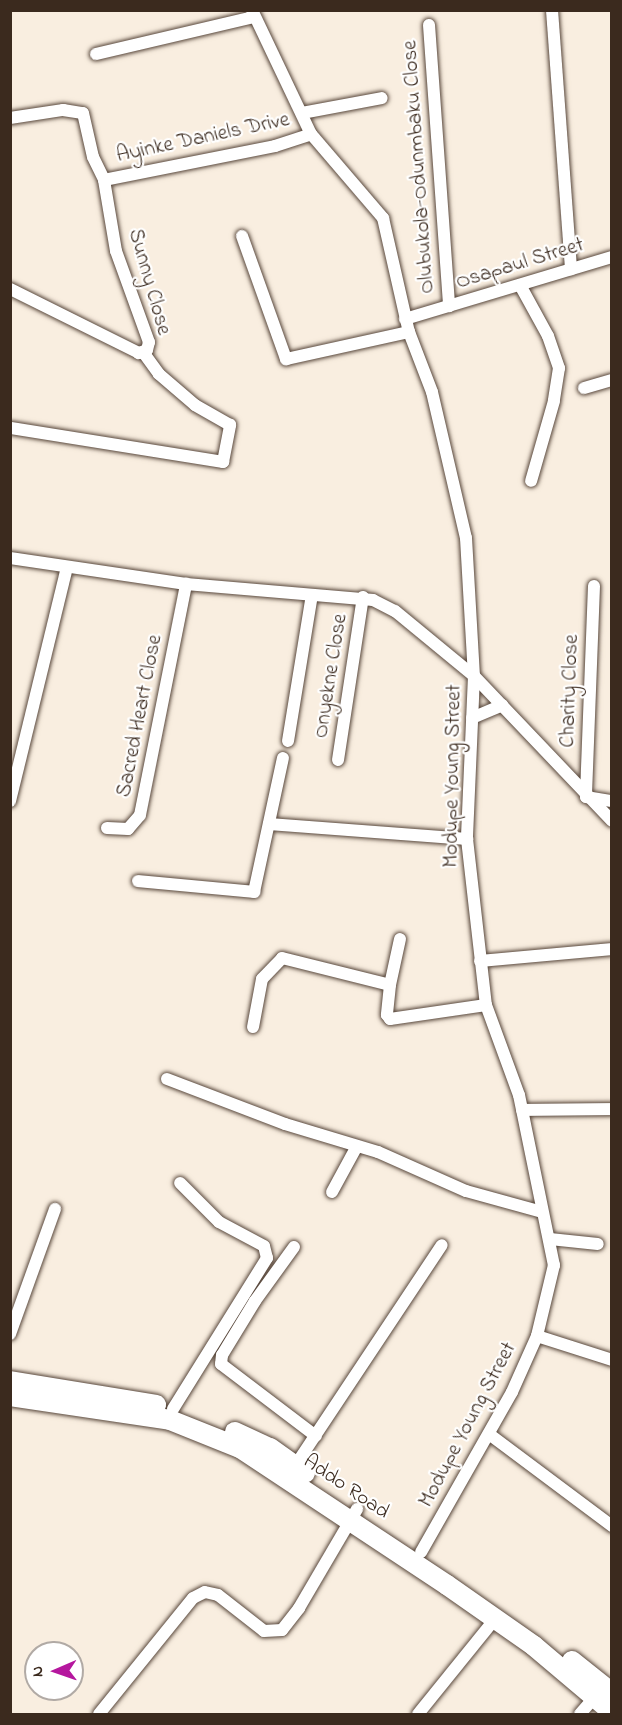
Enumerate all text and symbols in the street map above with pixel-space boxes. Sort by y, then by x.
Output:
street label: Olubukola-Odunmbaku Close [398,40,440,294]
street label: Ayinke Daniels Drive [114,107,292,169]
street label: Sunny Close [122,226,176,338]
street label: Osapaul Street [453,233,587,295]
street label: Onyekne Close [309,612,353,740]
street label: Sacred Heart Close [112,633,168,799]
street label: Charity Close [555,634,585,748]
street label: Modupe Young Street [439,684,467,868]
street label: Modupe Young Street [414,1338,522,1512]
street label: Addo Road [298,1449,394,1525]
north arrow [24,1641,84,1701]
text: N [26,1666,50,1677]

